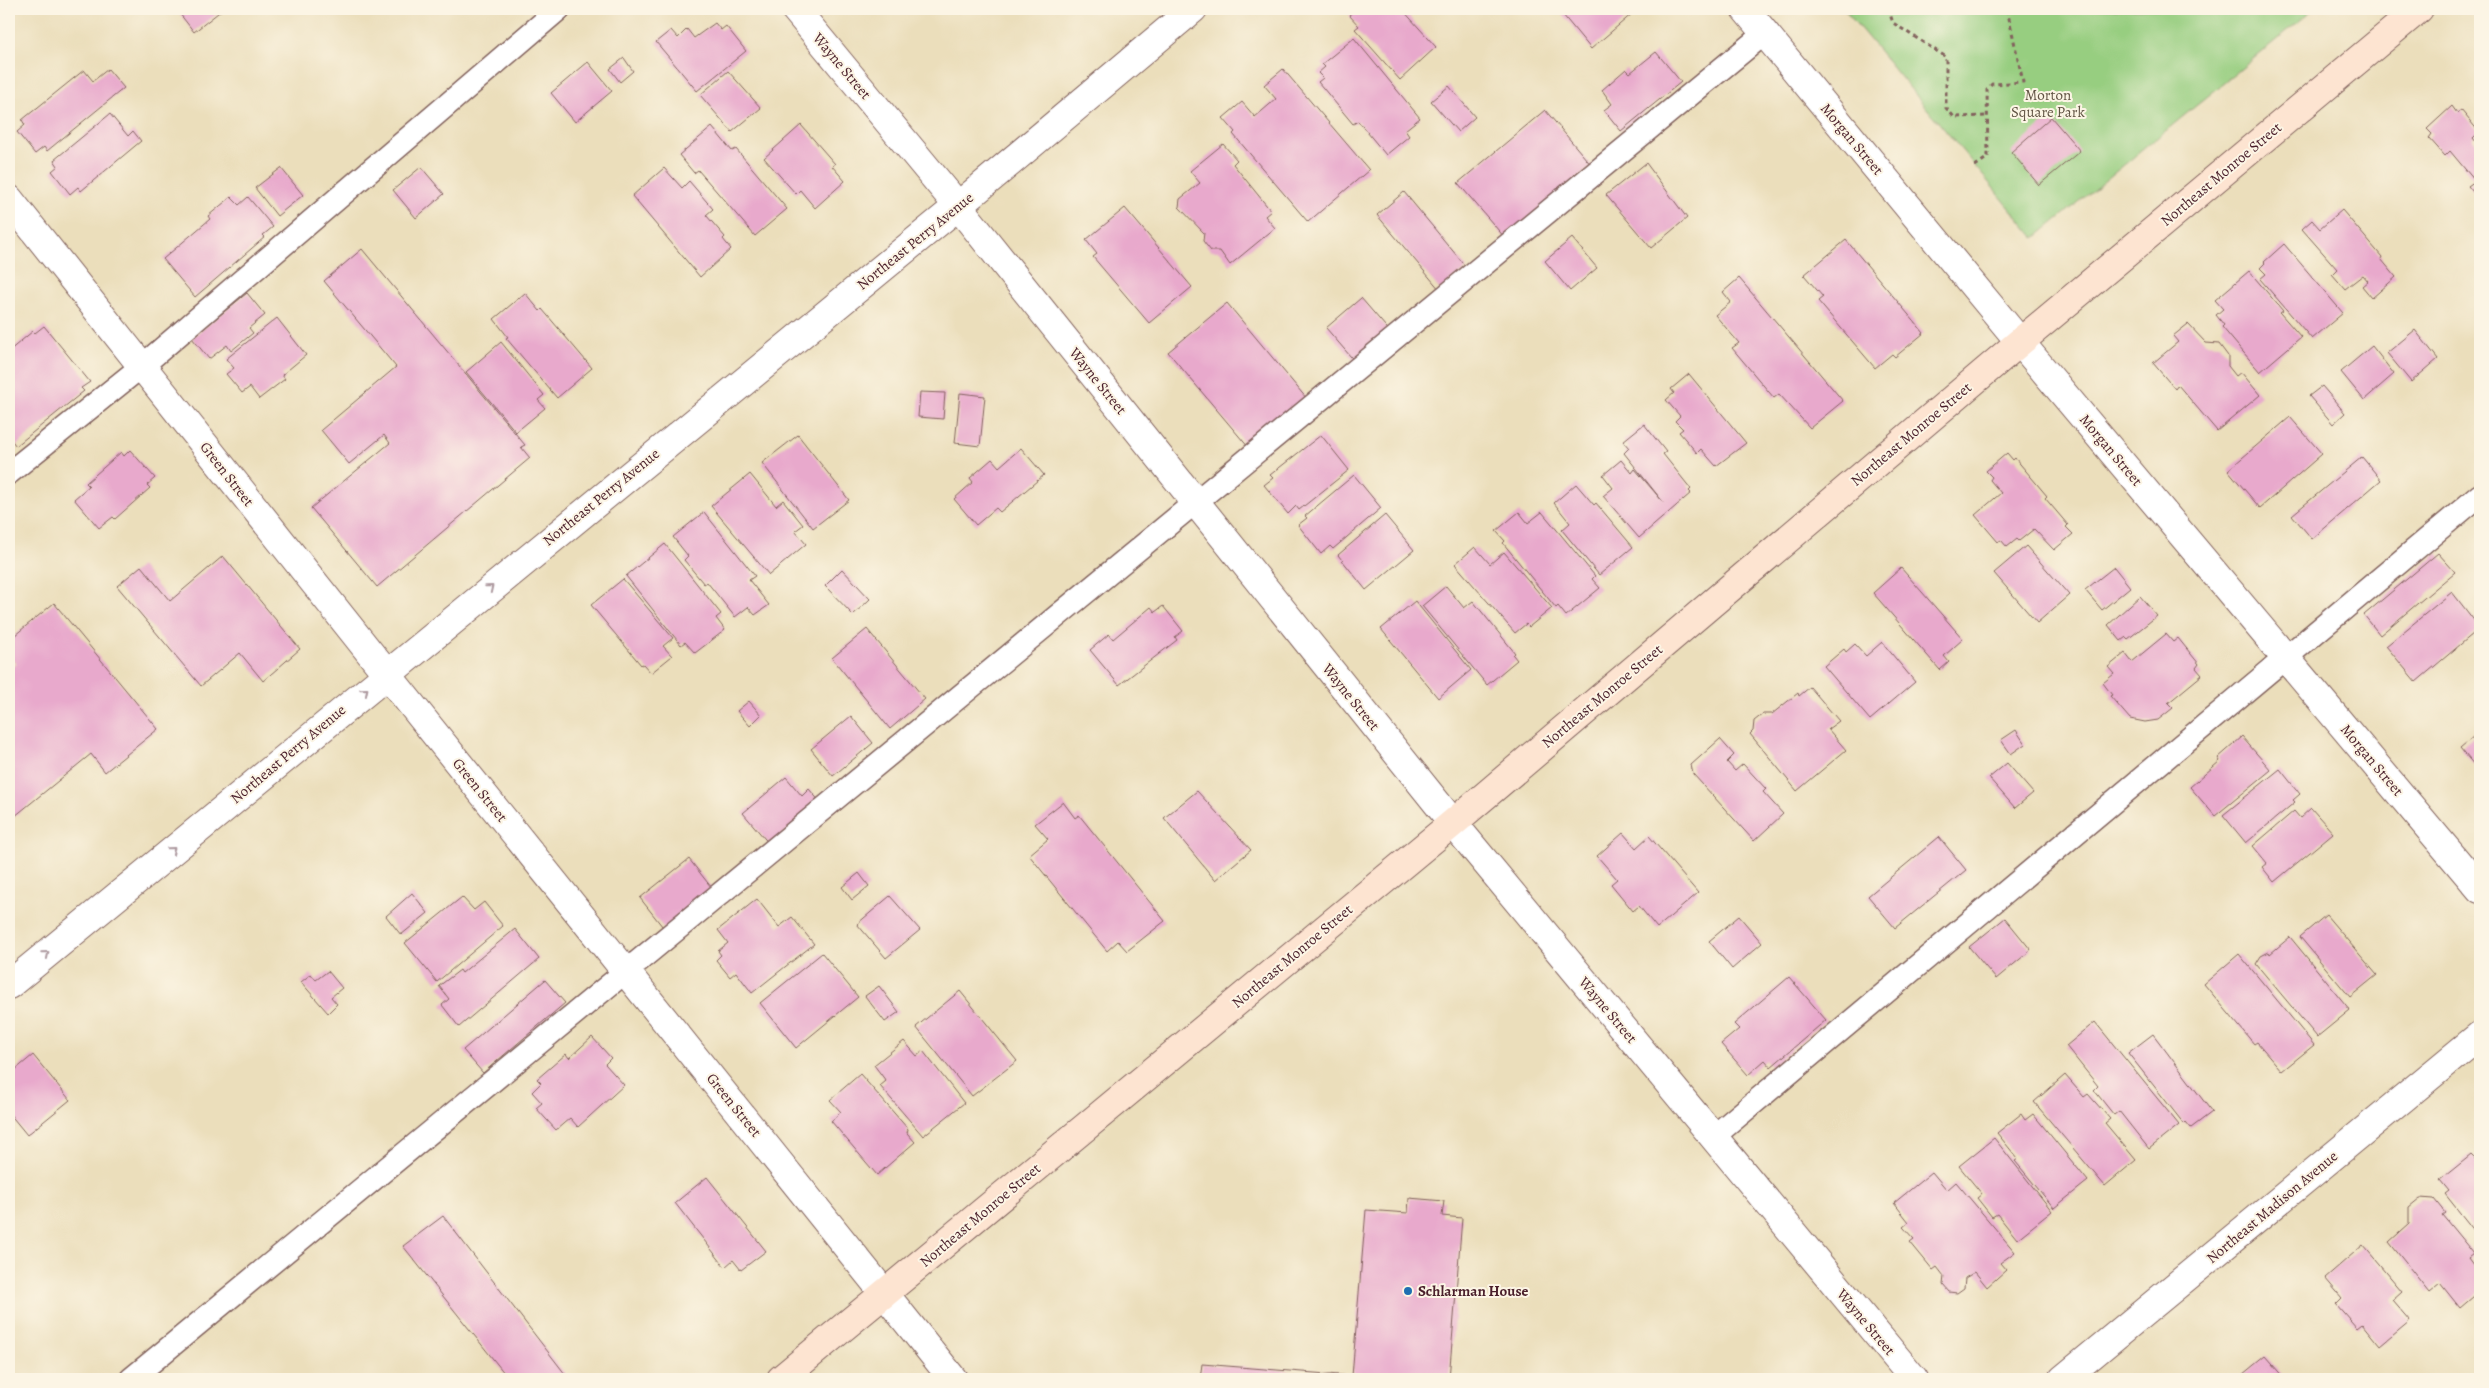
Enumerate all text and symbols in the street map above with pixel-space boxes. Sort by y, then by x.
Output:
street label: Wayne Street [808,28,876,103]
park label: Morton Square Park [2011,85,2086,122]
street label: Morgan Street [1816,99,1888,179]
street label: Northeast Monroe Street [2156,117,2286,231]
street label: Northeast Perry Avenue [852,188,978,294]
street label: Wayne Street [1064,342,1131,419]
street label: Northeast Monroe Street [1846,377,1976,491]
street label: Morgan Street [2075,410,2147,490]
street label: Green Street [195,438,259,510]
street label: Northeast Perry Avenue [538,444,664,550]
one-way arrow [485,585,494,594]
street label: Northeast Monroe Street [1537,639,1667,753]
street label: Wayne Street [1317,658,1384,735]
one-way arrow [359,688,368,697]
street label: Northeast Perry Avenue [226,700,350,808]
street label: Morgan Street [2336,720,2408,800]
street label: Green Street [448,754,512,826]
one-way arrow [166,847,175,856]
street label: Northeast Monroe Street [1227,899,1357,1013]
one-way arrow [41,950,50,959]
street label: Wayne Street [1574,972,1642,1047]
street label: Green Street [702,1069,766,1141]
street label: Northeast Madison Avenue [2202,1146,2342,1268]
street label: Northeast Monroe Street [915,1158,1045,1272]
place label: Schlarman House [1418,1281,1529,1301]
street label: Wayne Street [1832,1284,1900,1359]
marker: Schlarman House [1402,1285,1414,1297]

